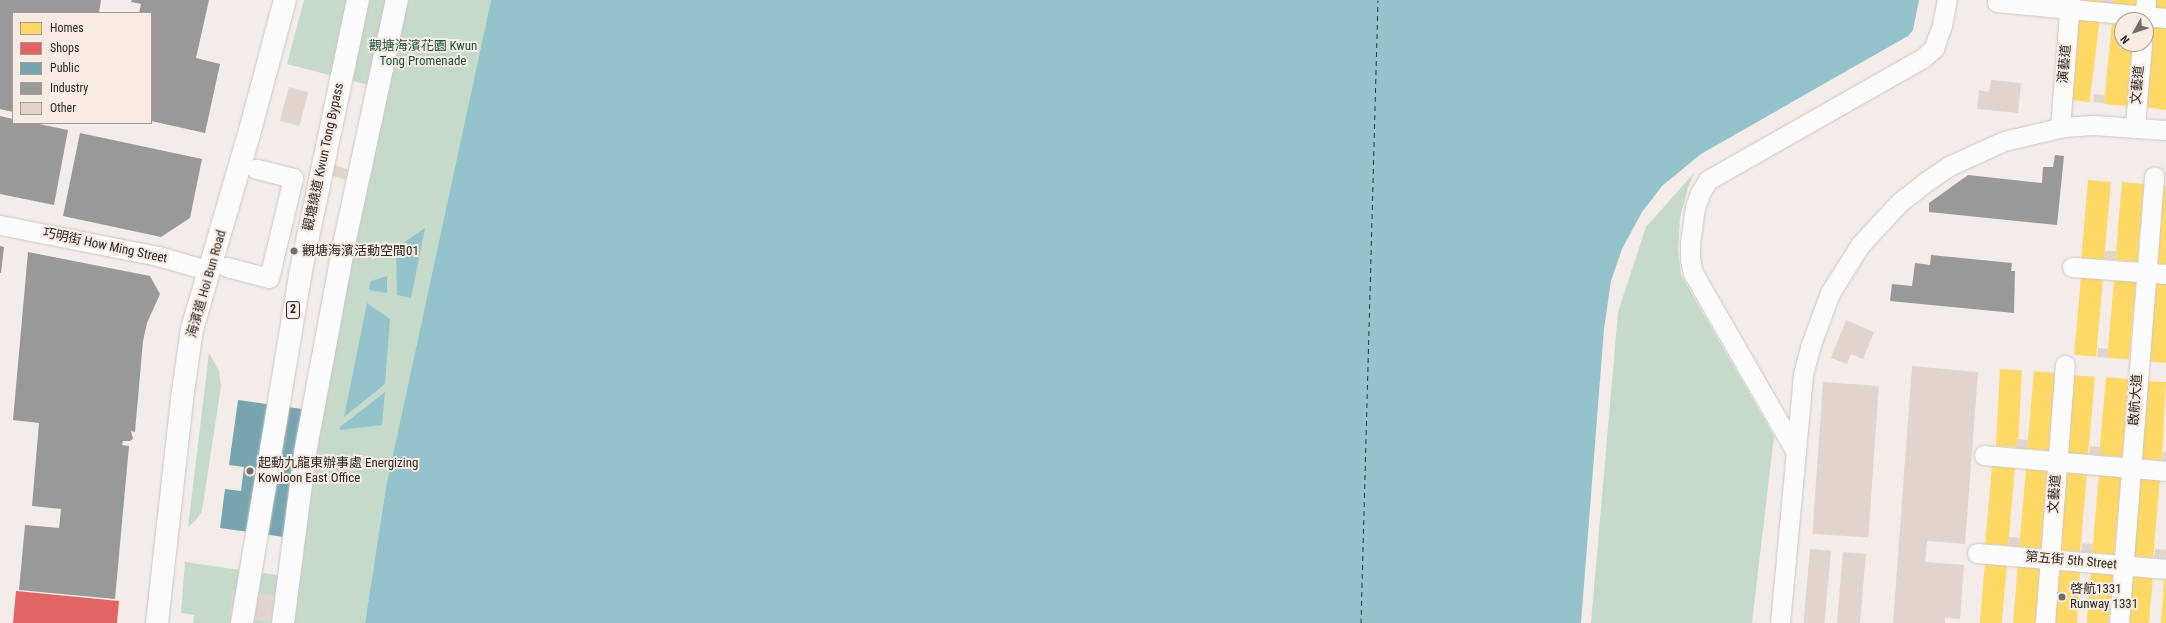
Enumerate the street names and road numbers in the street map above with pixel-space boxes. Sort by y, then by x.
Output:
street label: 演藝道 [2056,44,2074,84]
street label: 文藝道 [2129,65,2147,105]
street label: 觀塘繞道 Kwun Tong Bypass [301,82,347,232]
street label: 巧明街 How Ming Street [41,225,169,267]
street label: 海濱道 Hoi Bun Road [184,228,230,340]
road number: 2 [285,300,301,320]
street label: 啟航大道 [2126,374,2146,426]
street label: 文藝道 [2046,474,2064,514]
street label: 第五街 5th Street [2025,549,2117,573]

